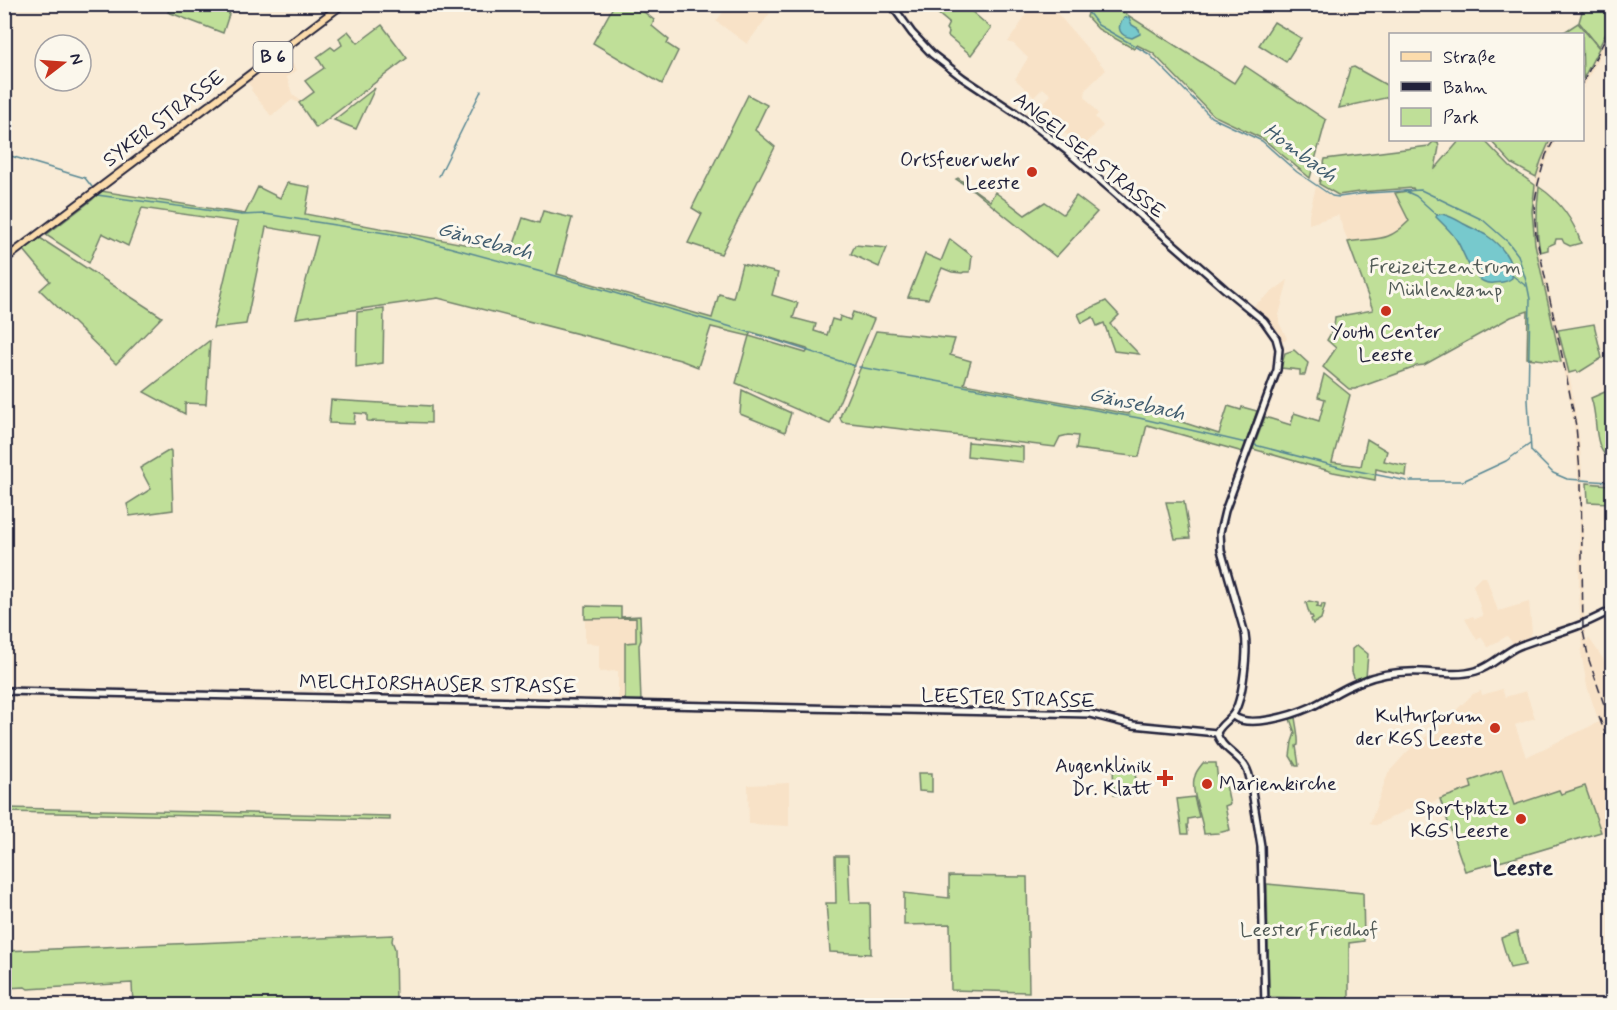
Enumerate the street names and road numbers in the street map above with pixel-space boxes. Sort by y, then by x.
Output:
road number: B 6 [254,42,292,72]
street label: SYKER STRASSE [97,64,231,174]
street label: ANGELSER STRASSE [1007,86,1171,226]
street label: MELCHIORSHAUSER STRASSE [299,669,577,701]
street label: LEESTER STRASSE [921,682,1095,716]

